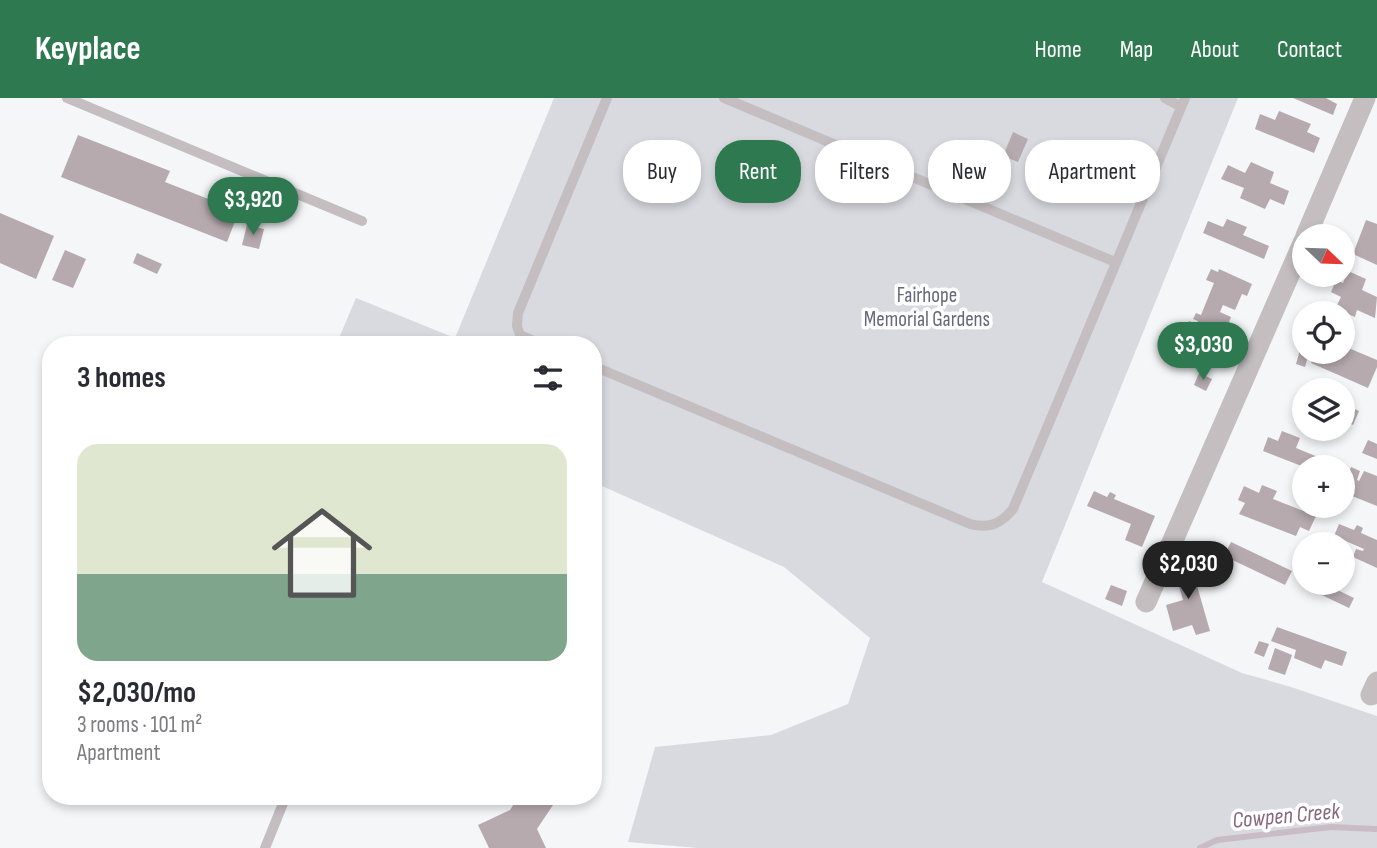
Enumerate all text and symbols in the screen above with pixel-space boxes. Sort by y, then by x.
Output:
text: Keyplace [35,29,141,69]
text: Home [1034,35,1082,64]
text: Map [1120,35,1153,64]
text: About [1191,35,1239,64]
text: Contact [1277,35,1342,64]
chip: Buy [623,140,701,203]
chip: Rent [715,140,801,203]
chip: Filters [815,140,914,203]
chip: New [928,140,1011,203]
chip: Apartment [1025,140,1160,203]
pin: $3,920 [196,178,310,237]
text: $3,920 [223,186,283,214]
north arrow [1292,224,1354,287]
map controls [1292,224,1355,595]
park label: Fairhope Memorial Gardens [864,283,990,332]
button: locate [1292,301,1355,364]
pin: $3,030 [1146,322,1260,382]
text: $3,030 [1173,331,1233,359]
icon: filters [529,359,567,397]
text: 3 homes [77,360,166,396]
button: layers [1292,378,1355,441]
button: + [1292,455,1355,518]
icon: home [259,490,385,616]
button: − [1292,532,1355,595]
pin: $2,030 [1131,542,1245,601]
text: $2,030 [1158,550,1218,578]
text: $2,030/mo [77,675,196,711]
text: 3 rooms · 101 m² [77,711,202,739]
text: Apartment [77,739,161,767]
water label: Cowpen Creek [1231,797,1342,835]

